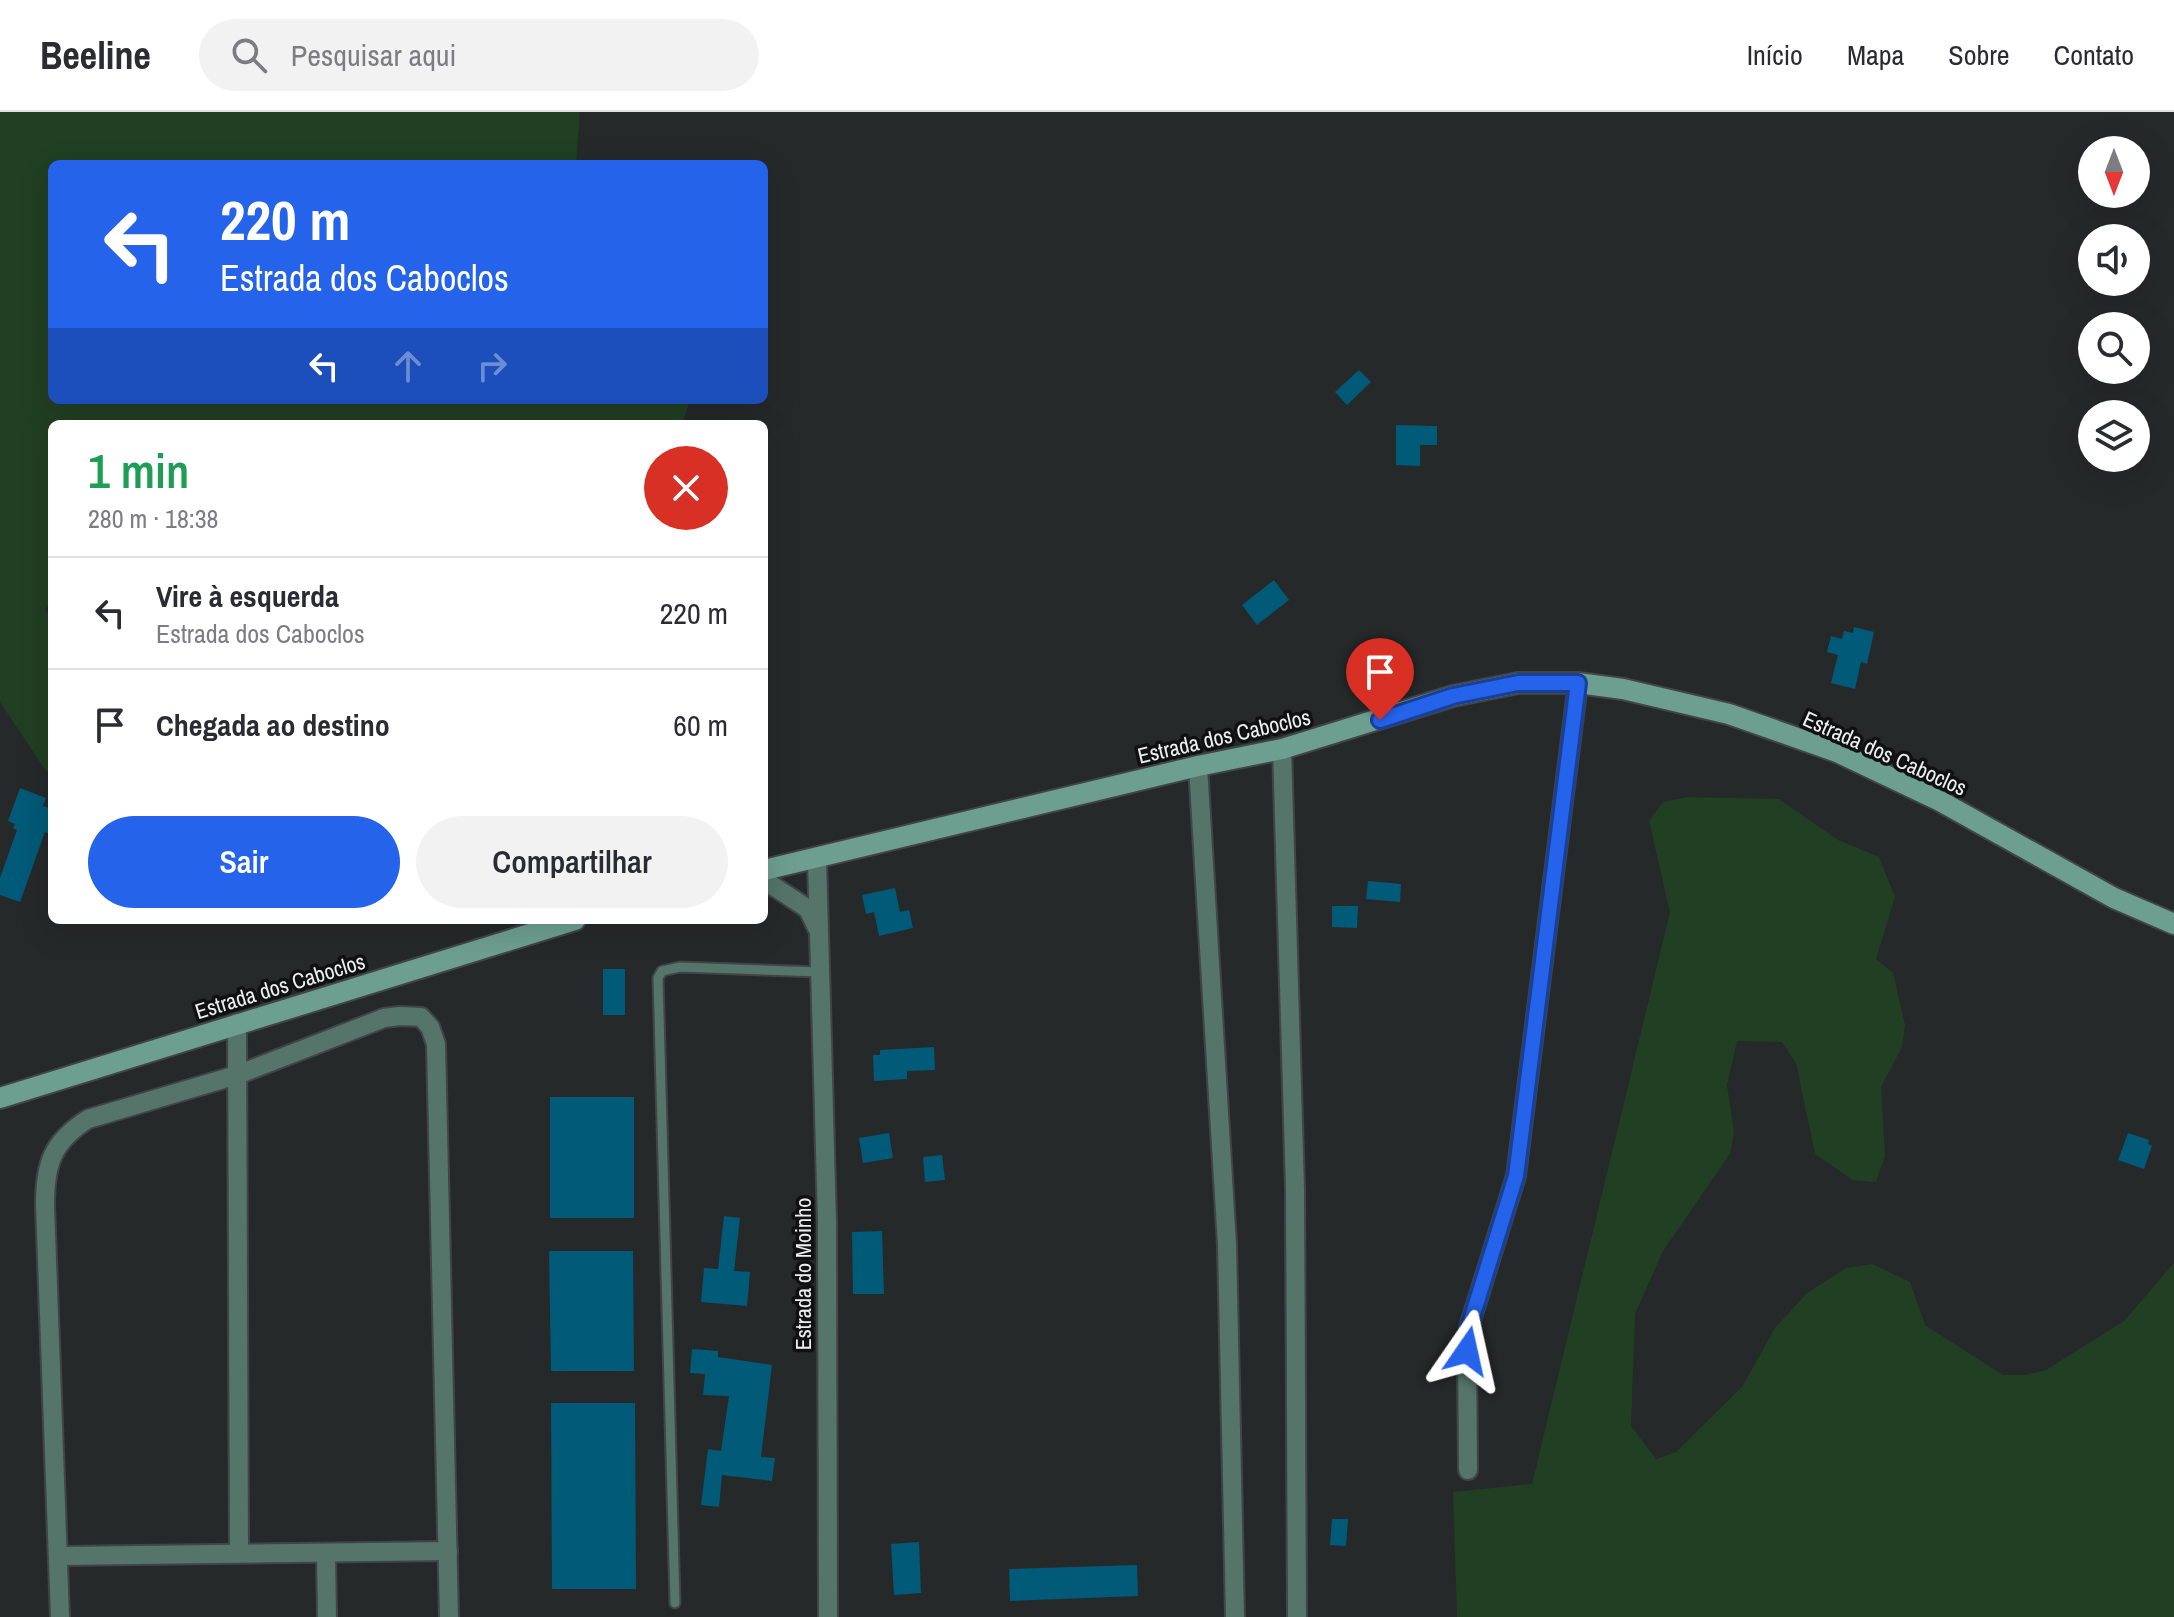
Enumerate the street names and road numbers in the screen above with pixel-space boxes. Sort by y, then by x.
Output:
street label: Estrada dos Caboclos [1135,702,1313,770]
street label: Estrada dos Caboclos [1798,703,1972,803]
street label: Estrada dos Caboclos [191,946,369,1026]
street label: Estrada do Moinho [788,1198,818,1350]

